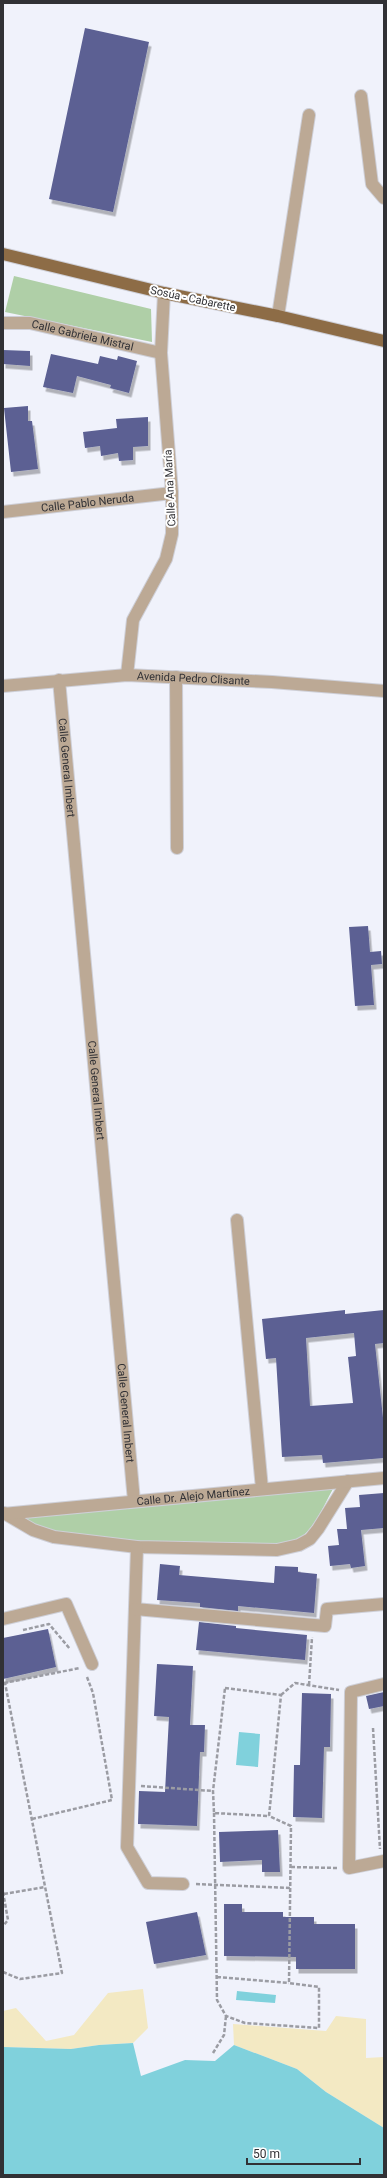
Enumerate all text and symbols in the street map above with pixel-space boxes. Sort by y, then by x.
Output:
street label: Sosúa - Cabarette [149,284,237,314]
street label: Calle Gabriela Mistral [30,317,135,353]
street label: Calle Ana María [161,449,179,527]
street label: Calle Pablo Neruda [40,491,135,514]
street label: Avenida Pedro Clisante [137,669,250,687]
street label: Calle General Imbert [56,717,78,818]
street label: Calle General Imbert [85,1040,108,1141]
street label: Calle General Imbert [115,1363,137,1464]
street label: Calle Dr. Alejo Martínez [136,1484,251,1508]
scale bar [247,2140,360,2166]
text: 50 m [253,2147,280,2161]

